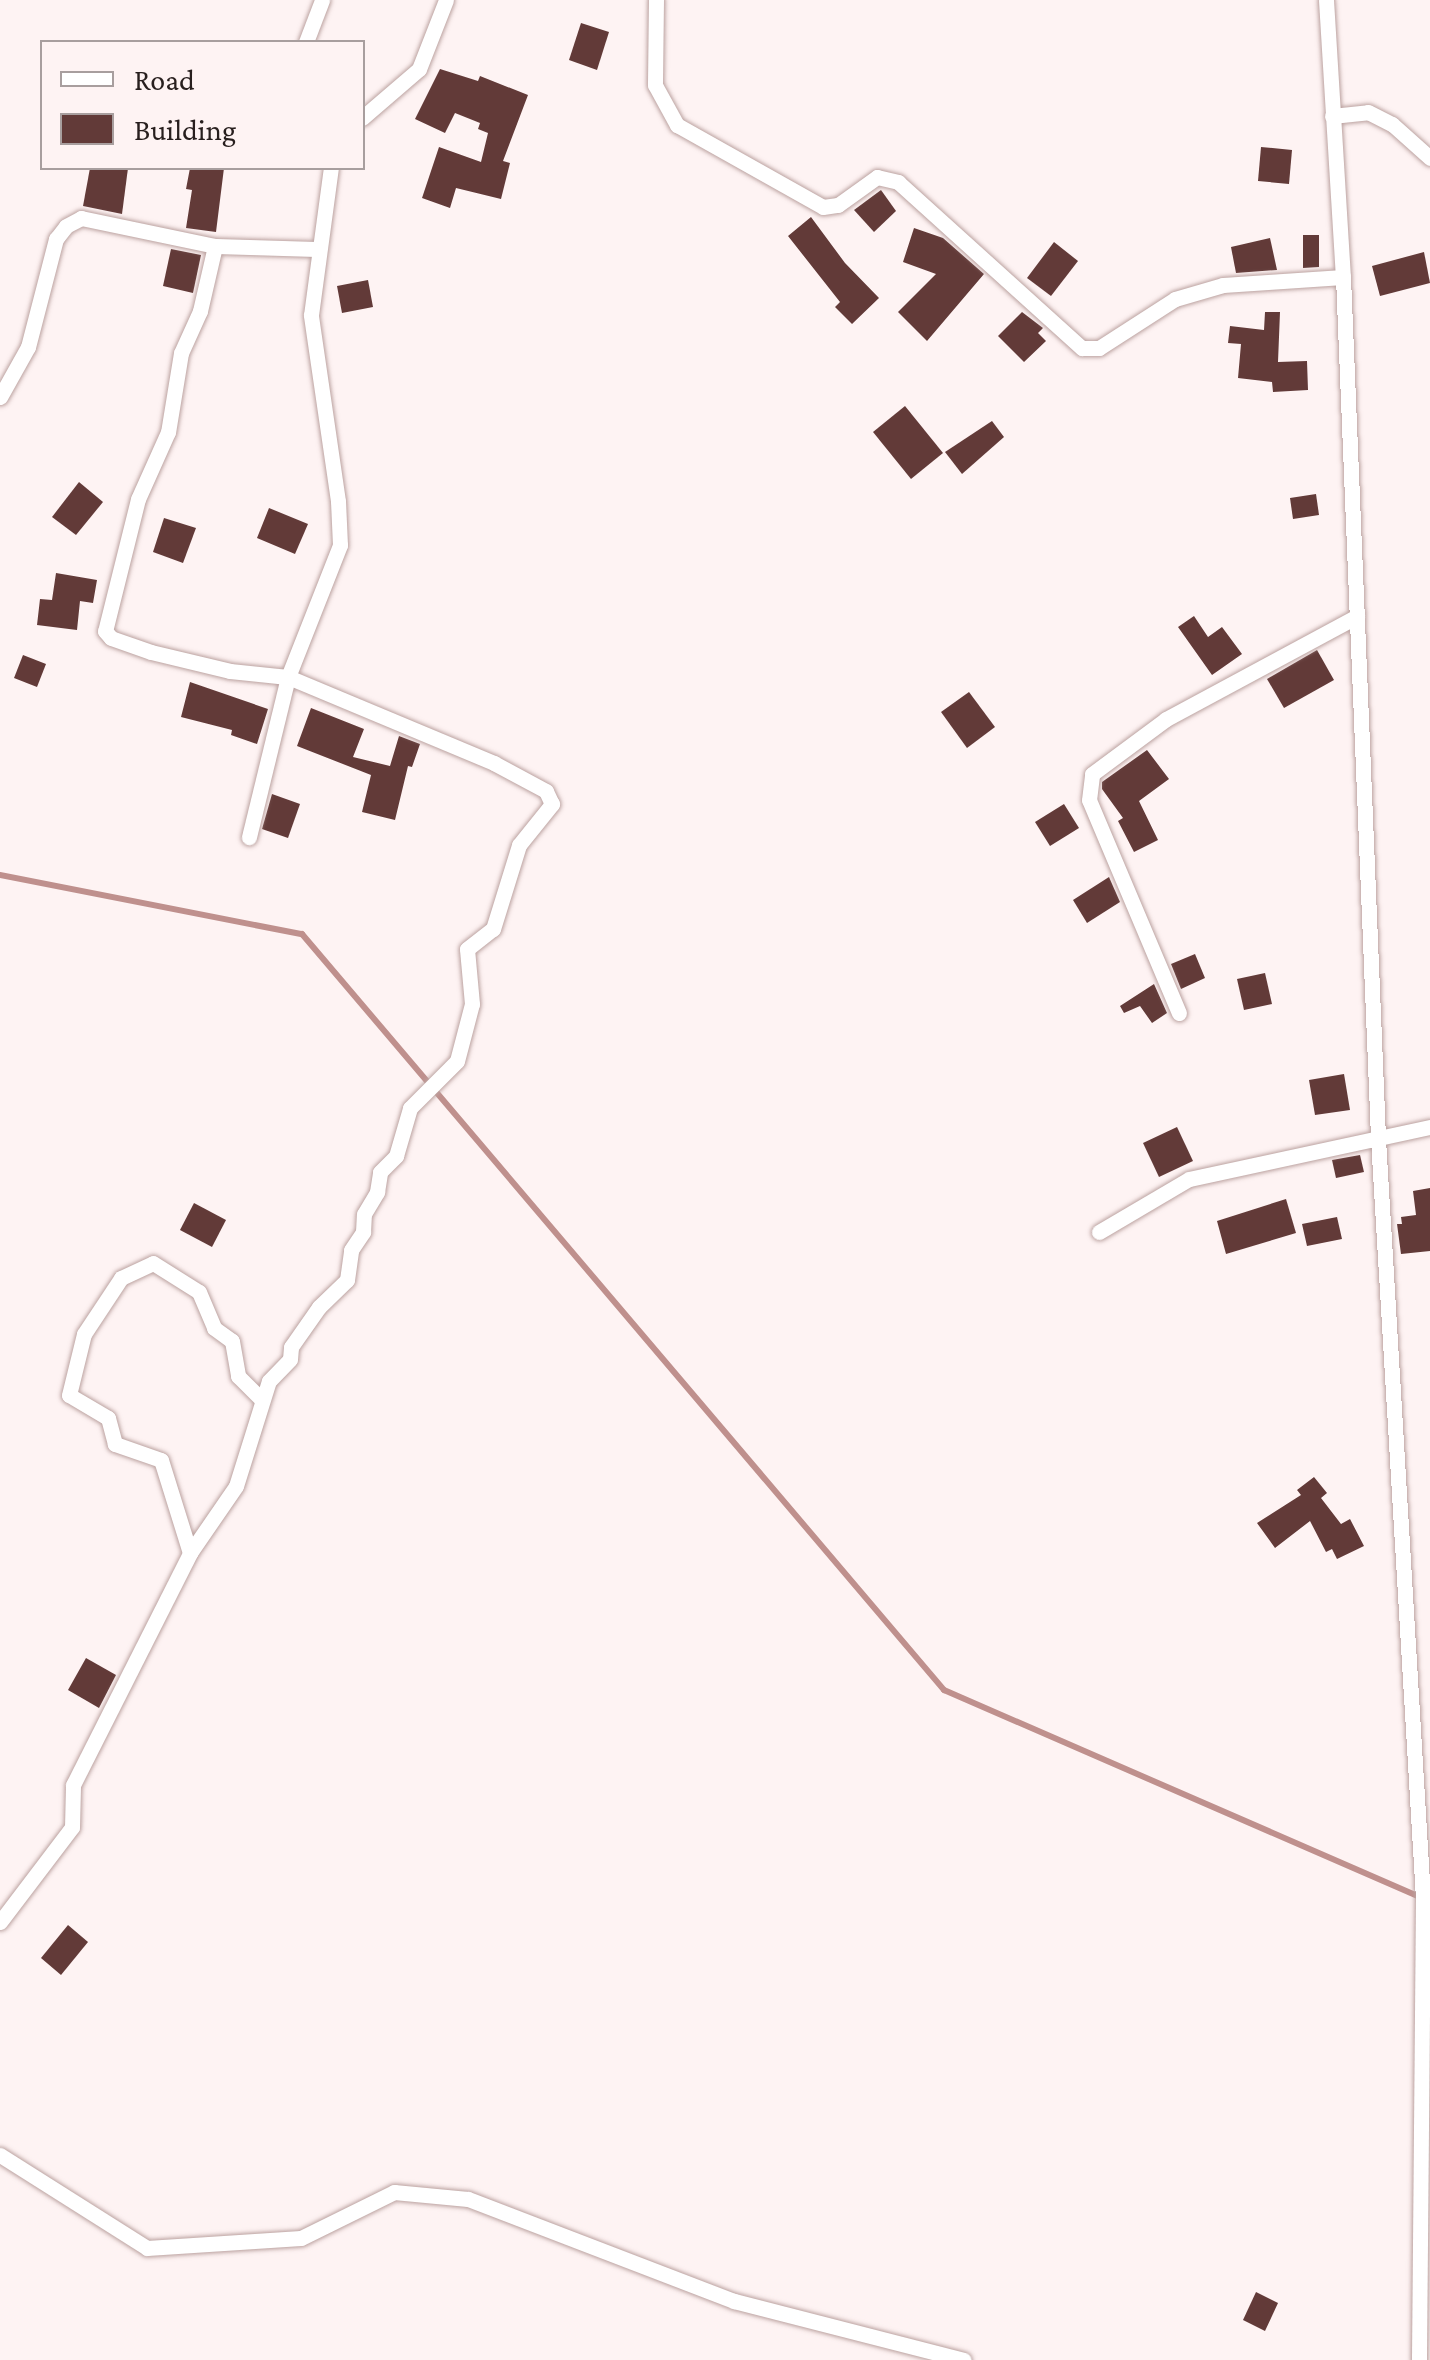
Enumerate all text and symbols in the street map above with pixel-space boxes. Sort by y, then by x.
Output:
legend [40,40,365,170]
text: Road [134,63,195,96]
text: Building [134,113,236,146]

